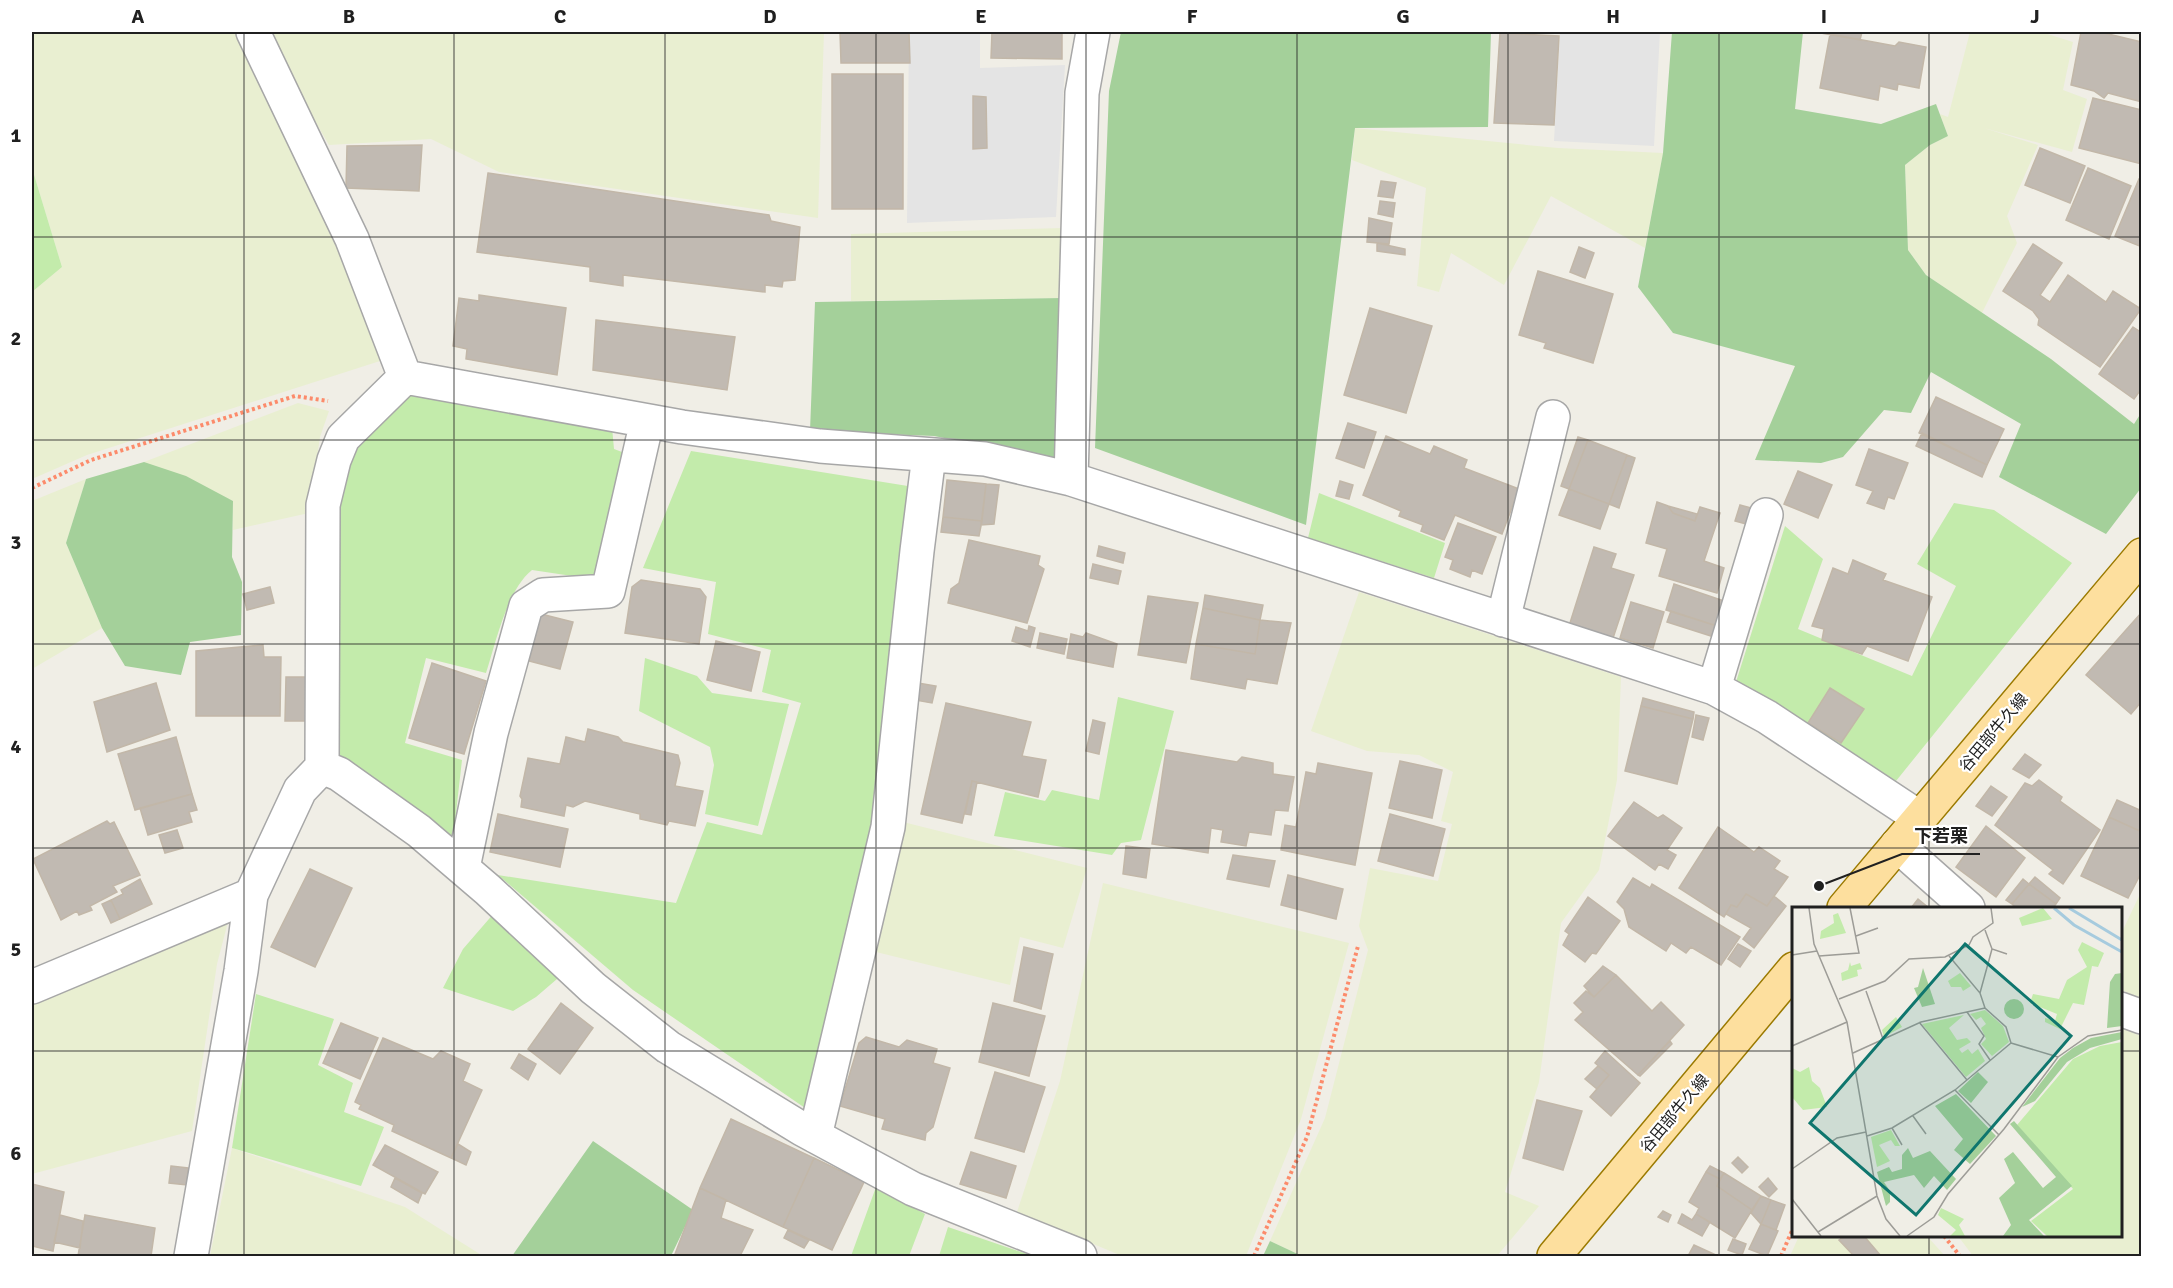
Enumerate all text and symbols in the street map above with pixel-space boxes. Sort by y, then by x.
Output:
text: A [132,4,145,29]
text: B [343,4,355,29]
text: C [554,4,566,29]
text: D [763,4,777,29]
text: E [975,4,987,29]
text: F [1187,4,1198,29]
text: G [1396,4,1410,29]
text: H [1606,4,1620,29]
text: I [1821,4,1827,29]
text: J [2030,4,2040,29]
text: 1 [11,123,22,148]
text: 2 [11,326,21,351]
text: 3 [11,530,21,555]
street label: 谷田部牛久線 [1955,689,2032,776]
text: 4 [11,734,22,759]
callout: 下若栗 [1902,818,1980,854]
text: 下若栗 [1914,825,1968,847]
inset map [1792,907,2122,1237]
text: 5 [11,937,21,962]
street label: 谷田部牛久線 [1636,1070,1713,1157]
text: 6 [11,1141,22,1166]

